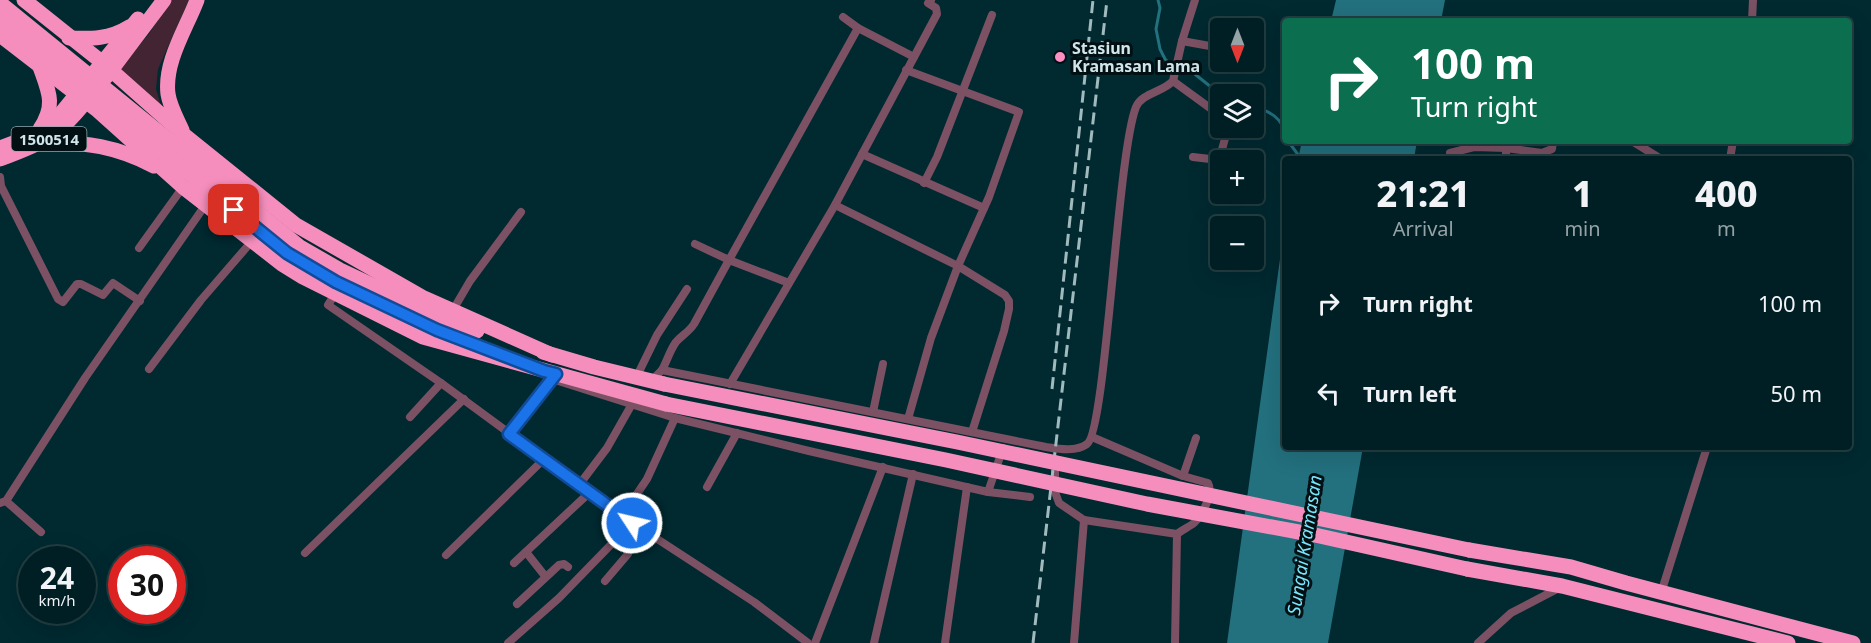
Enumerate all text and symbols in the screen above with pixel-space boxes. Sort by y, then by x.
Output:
north arrow [1210,18,1264,72]
map controls [1210,18,1264,270]
text: 100 m [1411,34,1535,91]
place label: Stasiun Kramasan Lama [1072,37,1200,77]
icon: right [1312,42,1390,120]
marker: Stasiun Kramasan Lama [1053,50,1067,64]
button: layers [1210,84,1264,138]
text: Turn right [1411,88,1537,125]
road number: 1500514 [11,127,86,151]
button: + [1210,150,1264,204]
text: 21:21 [1376,169,1470,218]
text: 1 [1572,169,1593,218]
text: 400 [1695,169,1758,218]
pin [208,184,259,235]
icon: arrive [217,193,250,226]
text: Arrival [1393,215,1454,242]
text: min [1564,215,1601,242]
text: m [1717,215,1736,242]
button: − [1210,216,1264,270]
icon: right [1312,287,1345,320]
text: Turn right [1363,288,1473,318]
text: 100 m [1758,288,1822,318]
icon: left [1312,377,1345,410]
text: Turn left [1363,378,1457,408]
text: 50 m [1771,378,1822,408]
water label: Sungai Kramasan [1281,473,1327,617]
position arrow [600,491,664,555]
speed limit sign: 30 [108,546,186,624]
text: 24 [40,557,74,598]
text: km/h [39,590,75,610]

